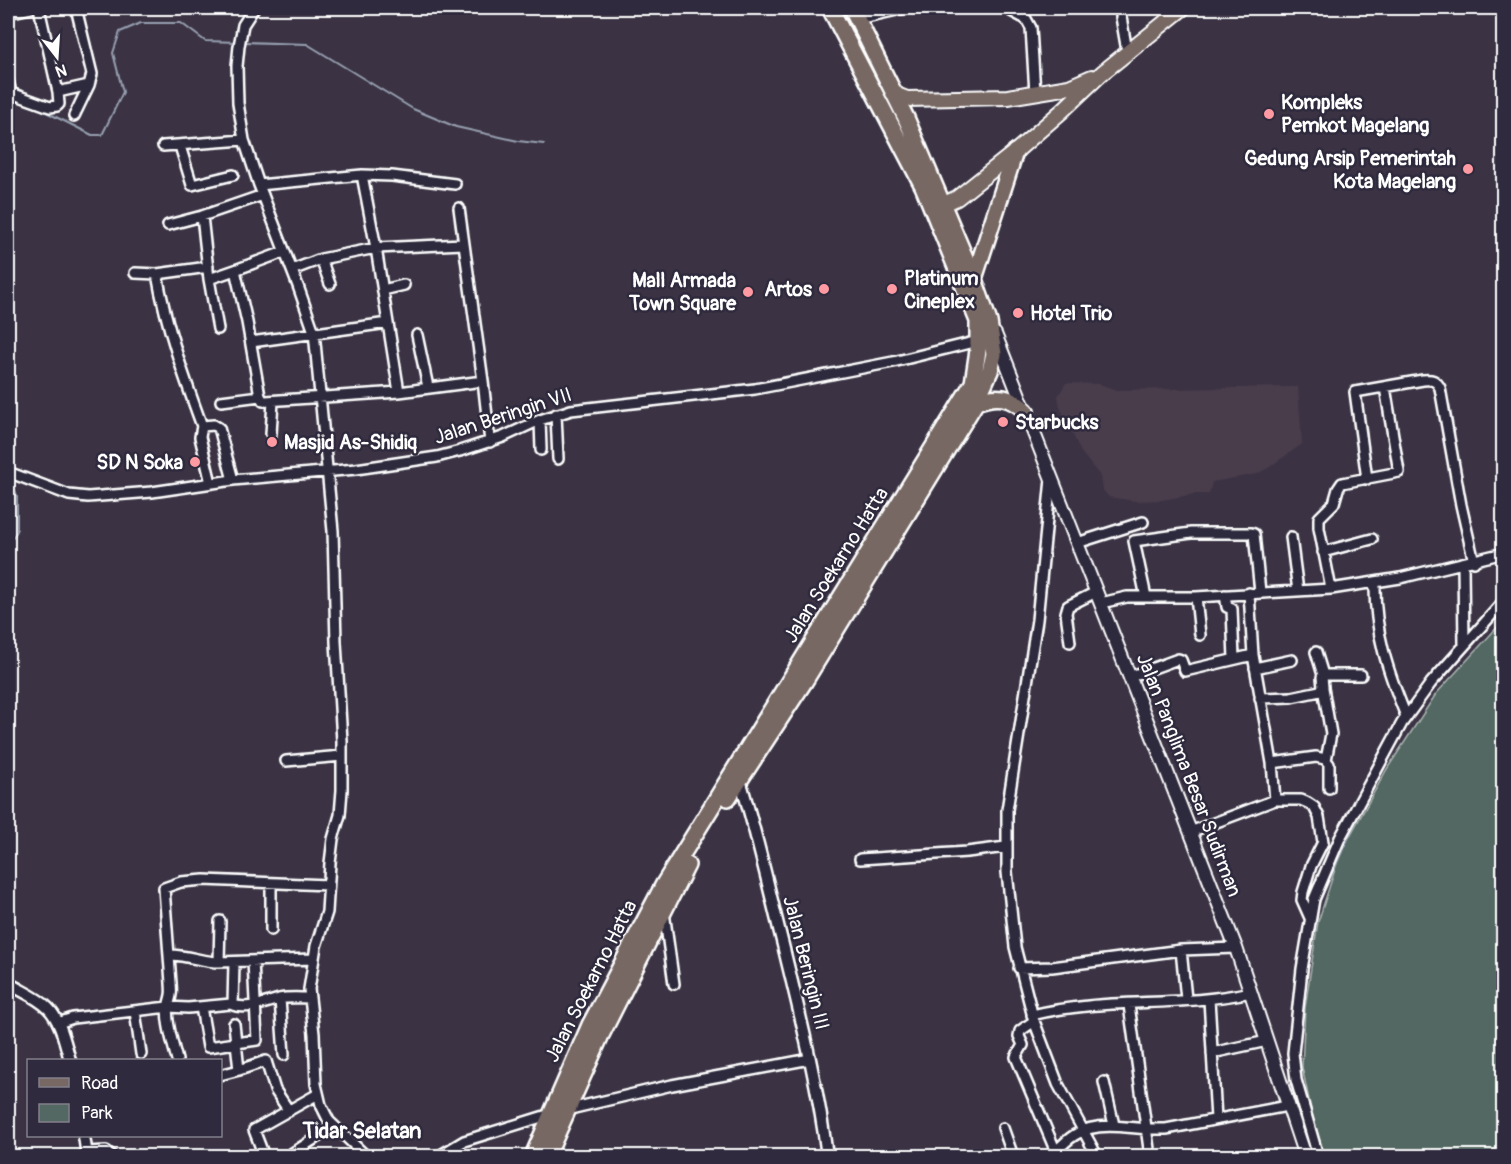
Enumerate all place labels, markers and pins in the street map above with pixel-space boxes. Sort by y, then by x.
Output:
place label: Kompleks Pemkot Magelang [1281,90,1429,138]
marker: Kompleks Pemkot Magelang [1262,107,1276,121]
place label: Gedung Arsip Pemerintah Kota Magelang [1244,146,1456,194]
marker: Gedung Arsip Pemerintah Kota Magelang [1461,162,1475,176]
place label: Platinum Cineplex [904,266,979,314]
place label: Mall Armada Town Square [628,268,737,316]
place label: Artos [764,277,812,302]
marker: Artos [817,282,831,296]
marker: Platinum Cineplex [885,282,899,296]
marker: Mall Armada Town Square [741,285,755,299]
place label: Hotel Trio [1030,301,1113,326]
marker: Hotel Trio [1011,306,1025,320]
place label: Starbucks [1015,410,1099,435]
marker: Starbucks [996,415,1010,429]
place label: Masjid As-Shidiq [284,430,418,455]
marker: Masjid As-Shidiq [265,435,279,449]
place label: SD N Soka [97,450,183,475]
marker: SD N Soka [188,455,202,469]

